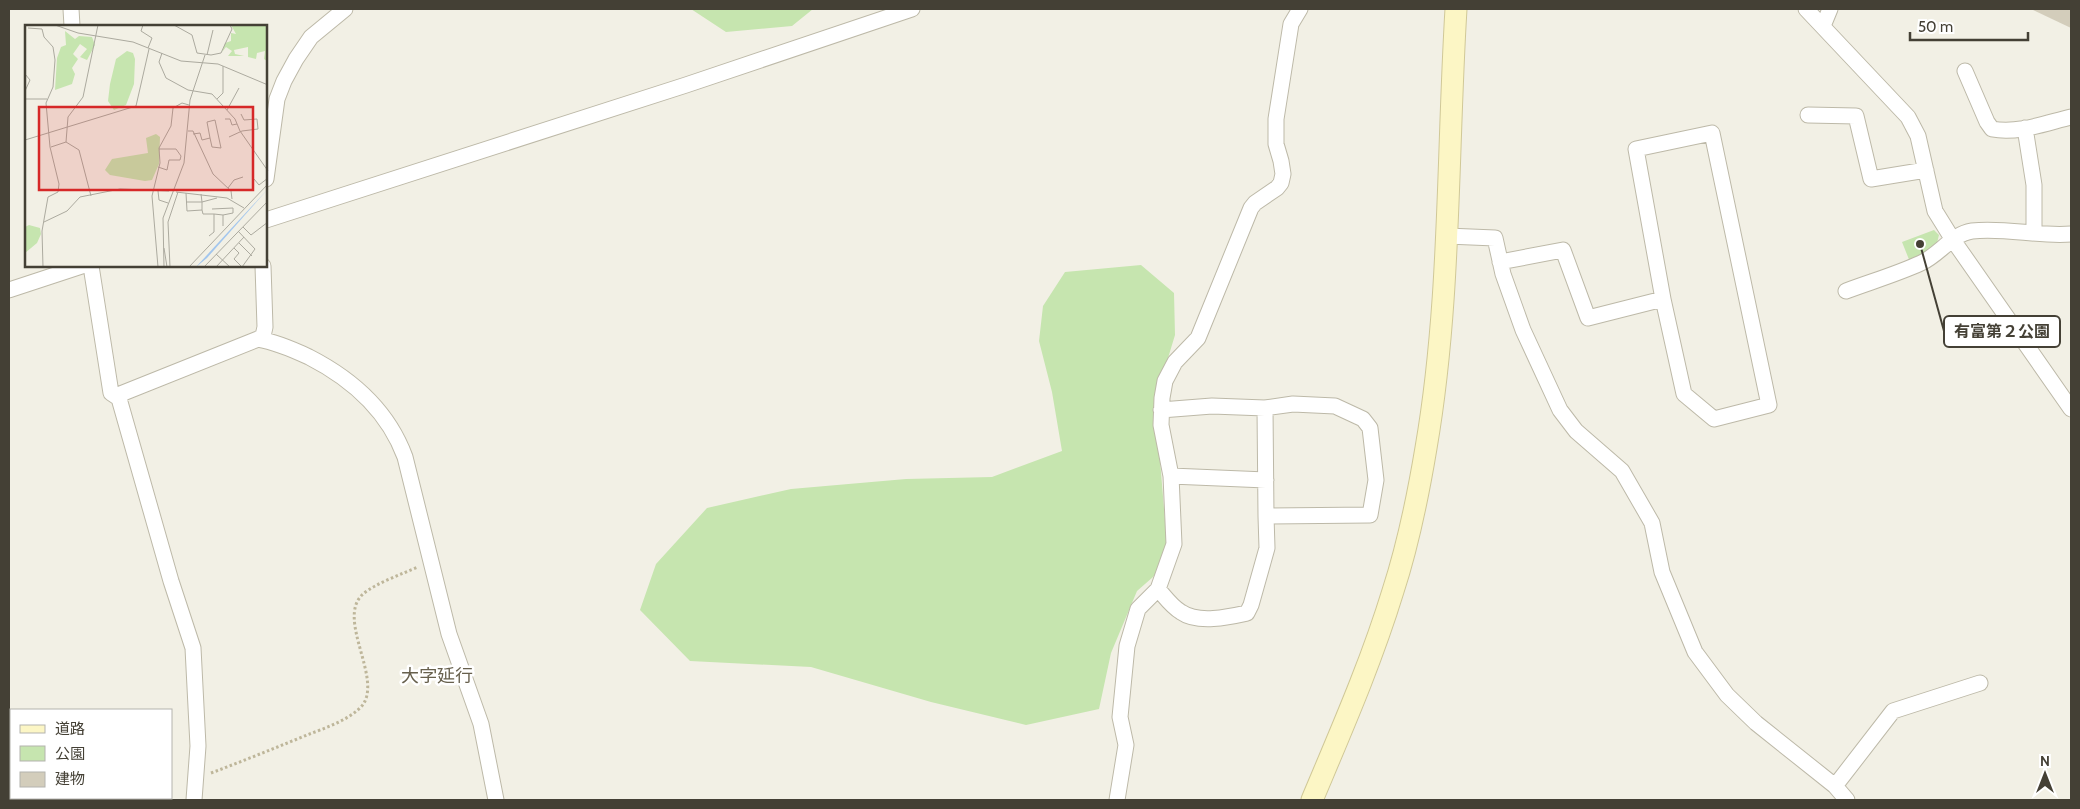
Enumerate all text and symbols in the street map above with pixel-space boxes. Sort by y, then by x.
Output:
scale bar [1910,10,2028,42]
text: 50 m [1918,18,1953,36]
inset map [25,25,268,268]
callout: 有富第２公園 [1944,316,2060,347]
text: 有富第２公園 [1954,322,2050,341]
district label: 大字延行 [401,665,473,687]
legend [10,709,172,799]
text: 道路 [55,720,85,738]
text: 公園 [55,745,85,763]
north arrow [2020,749,2070,799]
text: N [2040,752,2050,770]
text: 建物 [55,770,85,788]

